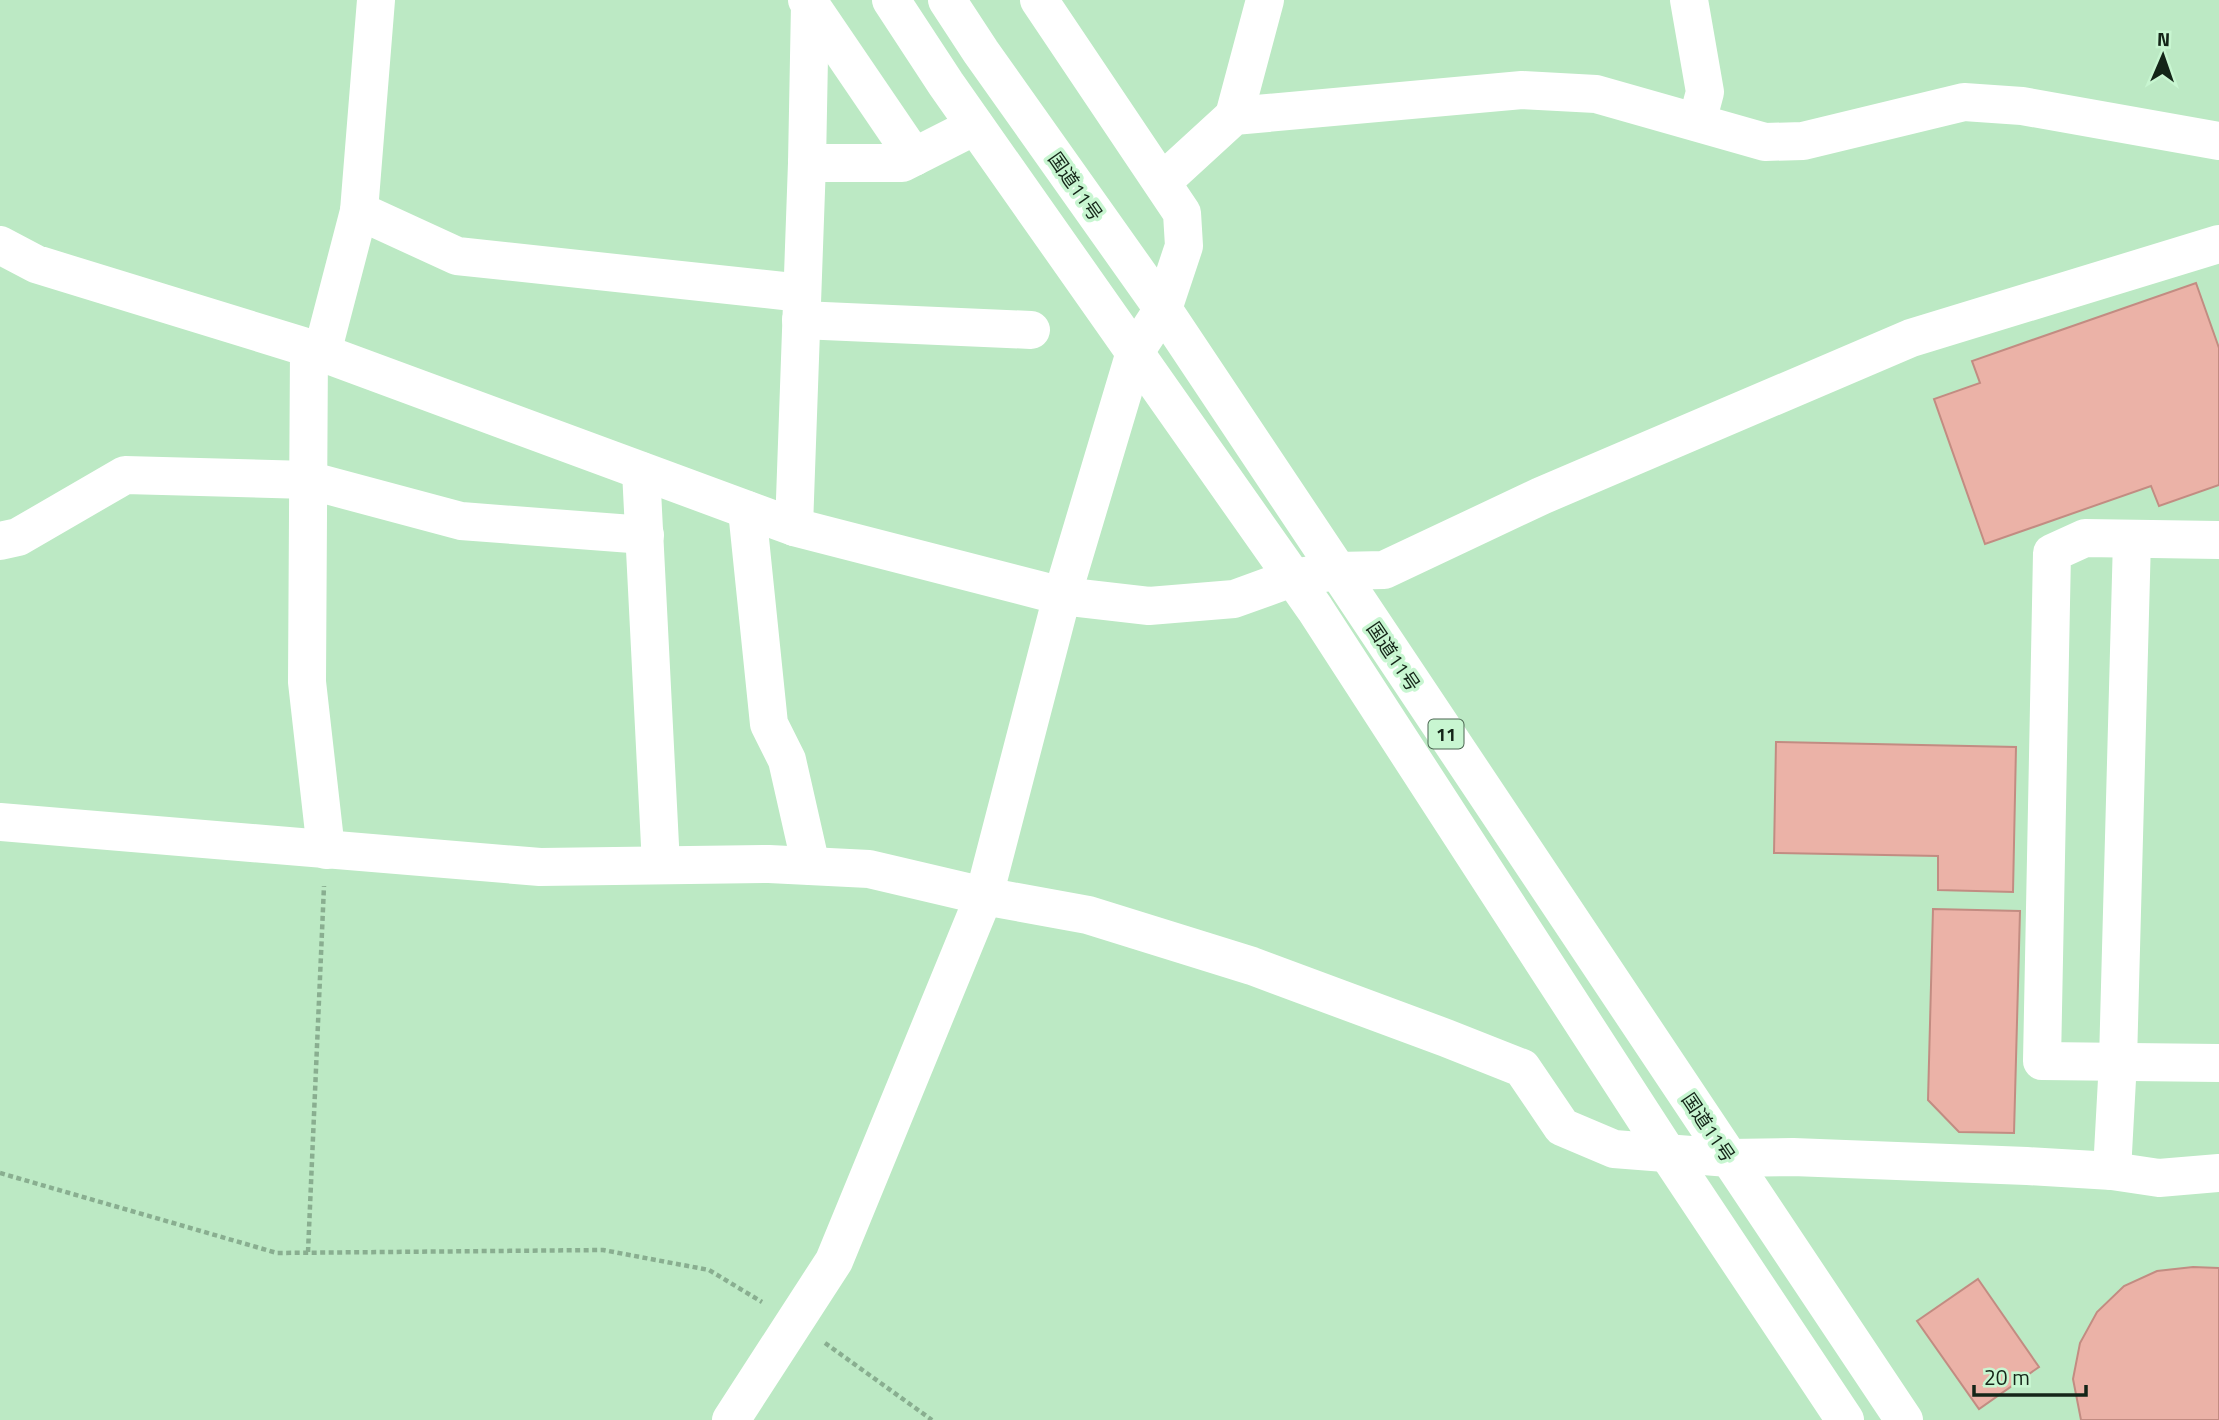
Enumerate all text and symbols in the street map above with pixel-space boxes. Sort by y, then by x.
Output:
north arrow [2128,21,2198,91]
text: N [2157,24,2171,53]
street label: 国道11号 [1042,146,1110,226]
street label: 国道11号 [1360,615,1428,697]
road number: 11 [1428,720,1464,748]
street label: 国道11号 [1675,1086,1743,1168]
scale bar [1974,1354,2086,1398]
text: 20 m [1984,1361,2030,1393]

